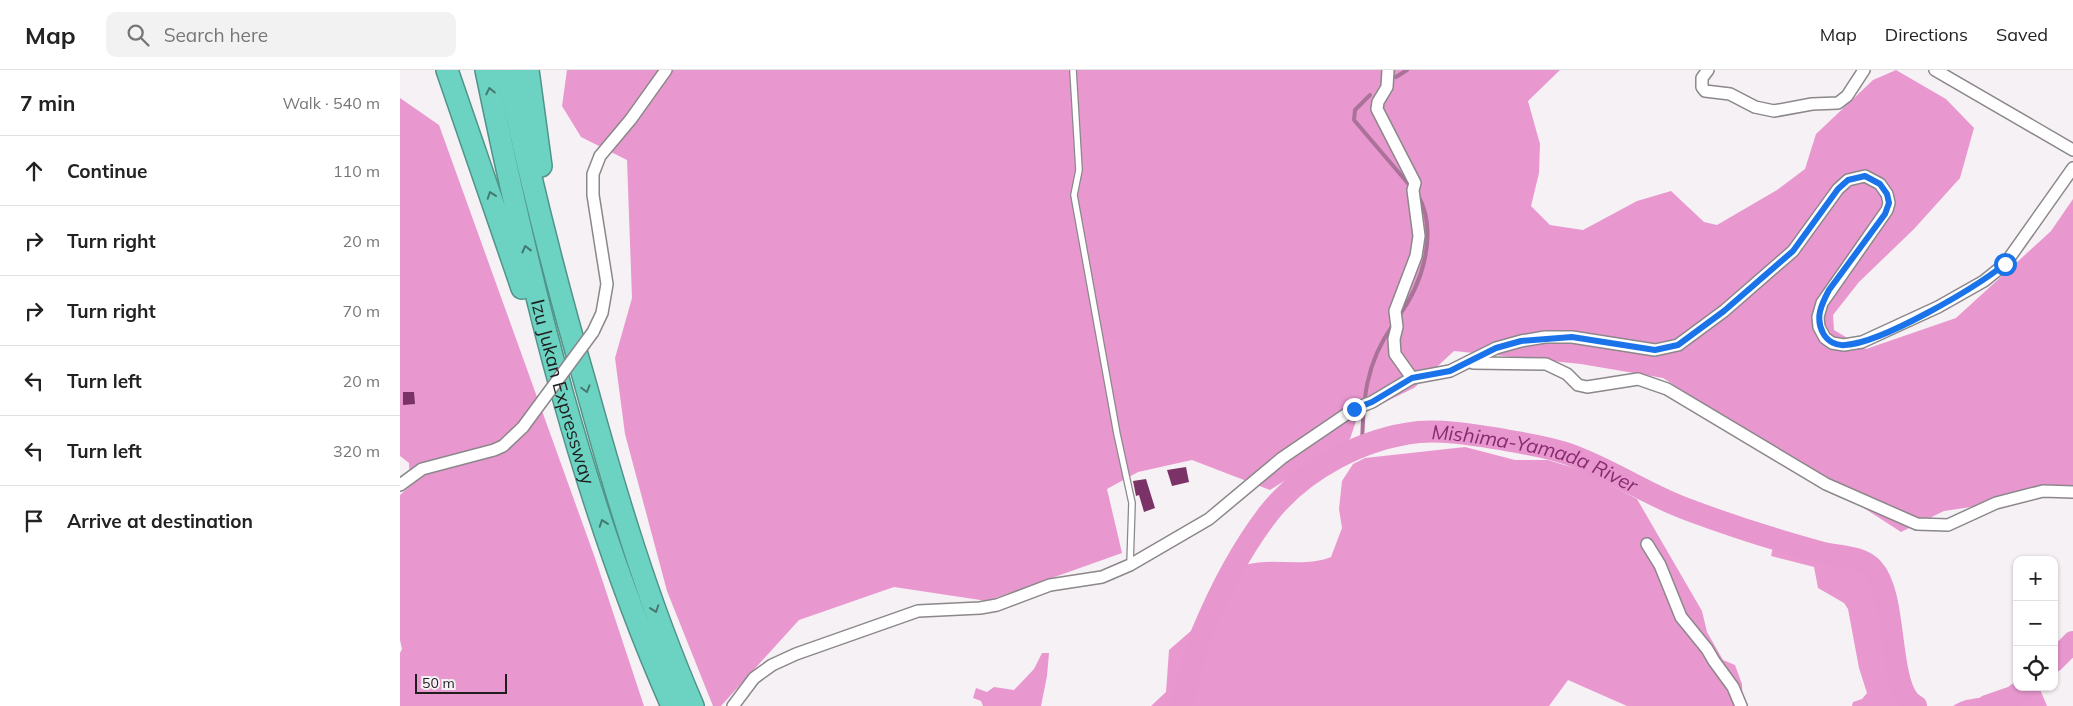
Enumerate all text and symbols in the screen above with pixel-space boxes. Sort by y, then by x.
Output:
search box [106,12,456,57]
text: Map [25,20,76,50]
icon: search [124,21,152,49]
text: Search here [164,23,268,47]
text: Map [1820,23,1857,46]
text: Directions [1885,23,1968,46]
text: Saved [1996,23,2048,46]
one-way arrow [485,86,496,95]
text: 7 min [20,90,75,116]
text: Walk · 540 m [282,93,380,113]
icon: ahead [20,157,48,185]
text: Continue [67,159,147,183]
text: 110 m [333,161,380,181]
one-way arrow [487,191,497,200]
icon: right [20,227,48,255]
text: Turn right [67,229,156,253]
text: 20 m [343,231,380,251]
one-way arrow [521,245,532,254]
route start [1994,253,2017,276]
icon: right [20,297,48,325]
street label: Izu Jukan Expressway [526,297,601,488]
text: Turn right [67,299,156,323]
text: 70 m [343,301,380,321]
icon: left [20,367,48,395]
text: Turn left [67,369,142,393]
text: 20 m [343,371,380,391]
one-way arrow [581,384,591,393]
route end [1343,398,1366,421]
water label: Mishima-Yamada River [1431,419,1643,497]
icon: left [20,437,48,465]
text: Turn left [67,439,142,463]
text: 320 m [333,441,380,461]
icon: arrive [20,507,48,535]
text: Arrive at destination [67,509,253,533]
one-way arrow [599,520,609,528]
map controls [2013,556,2058,691]
button: + [2013,556,2058,601]
button: − [2013,601,2058,646]
one-way arrow [649,605,659,613]
button: locate [2013,646,2058,691]
scale bar [415,671,508,694]
text: 50 m [422,674,455,692]

